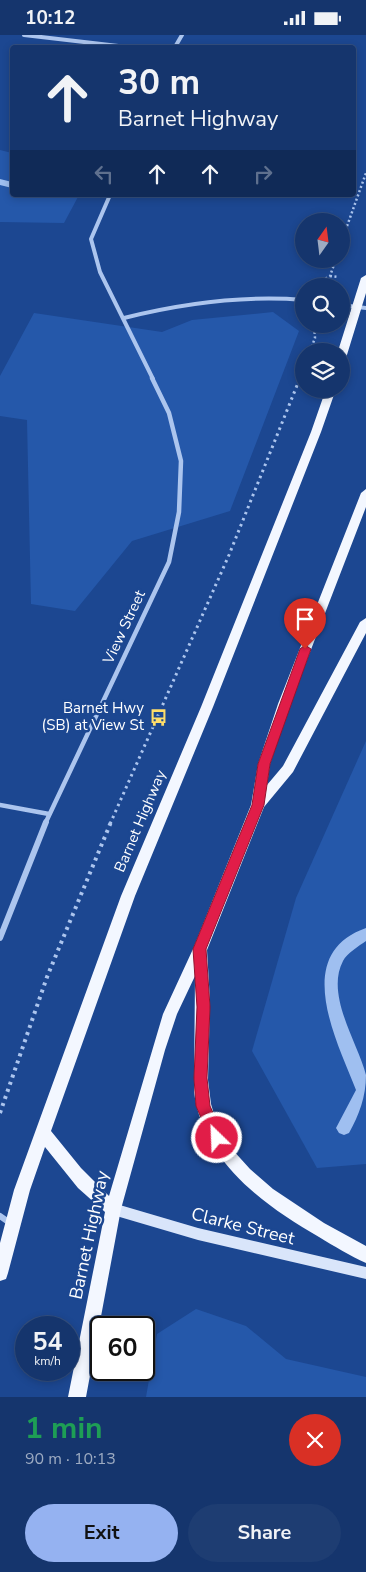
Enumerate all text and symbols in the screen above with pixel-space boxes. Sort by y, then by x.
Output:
text: 10:12 [25,5,75,31]
text: 30 m [118,59,200,106]
icon: ahead [35,65,100,130]
text: Barnet Highway [118,104,278,134]
icon: left [90,160,118,188]
icon: ahead [143,160,171,188]
icon: ahead [196,160,224,188]
icon: right [249,160,277,188]
north arrow [295,213,350,267]
map controls [295,213,350,398]
button: search [295,278,350,333]
button: layers [295,343,350,398]
street label: View Street [98,586,150,668]
pin [284,598,326,649]
icon: arrive [291,605,319,633]
place label: Barnet Hwy (SB) at View St [42,698,145,735]
bus stop icon: Barnet Hwy (SB) at View St [148,707,168,727]
street label: Barnet Highway [109,767,171,875]
position arrow [190,1111,242,1163]
street label: Barnet Highway [64,1168,115,1302]
street label: Clarke Street [189,1202,298,1251]
speed limit sign: 60 [90,1316,155,1381]
text: 54 [32,1325,63,1359]
text: km/h [34,1353,61,1369]
text: 1 min [25,1408,103,1449]
button: close [289,1414,341,1466]
text: 90 m · 10:13 [25,1448,116,1470]
button: Exit [25,1504,178,1562]
button: Share [188,1504,341,1562]

